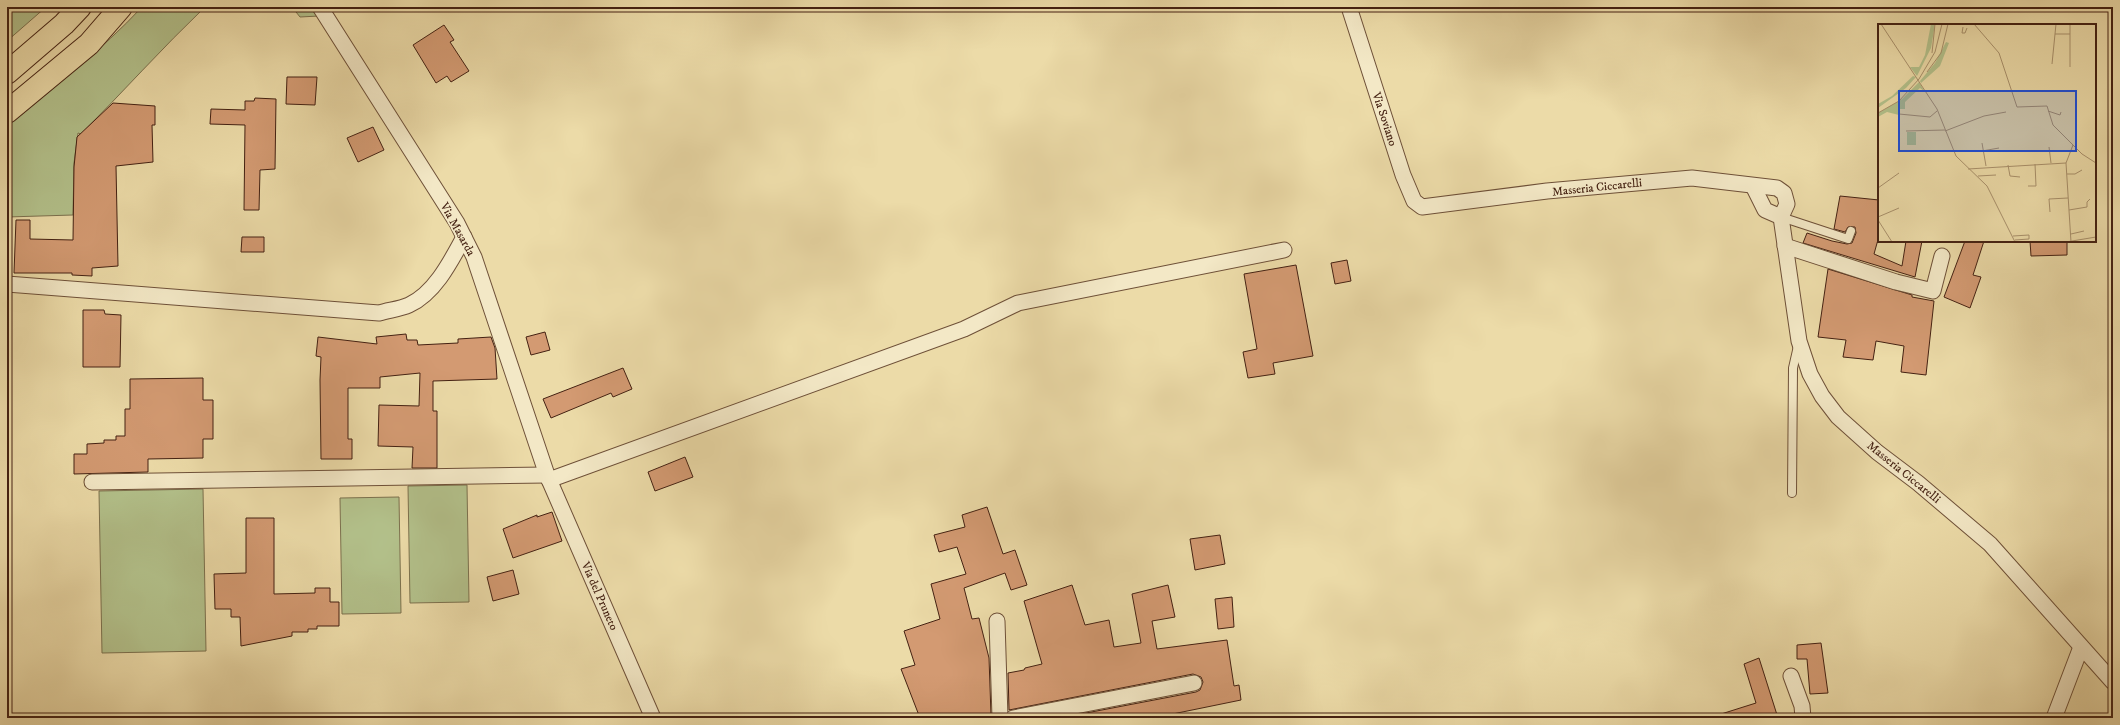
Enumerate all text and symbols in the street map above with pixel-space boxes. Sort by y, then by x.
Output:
inset map [1878,24,2096,242]
street label: Via Soviano [1368,89,1400,148]
street label: Masseria Ciccarelli [1551,175,1643,200]
street label: Via Masarda [436,199,479,259]
street label: Masseria Ciccarelli [1864,438,1944,507]
street label: Via del Pruneto [577,559,621,633]

